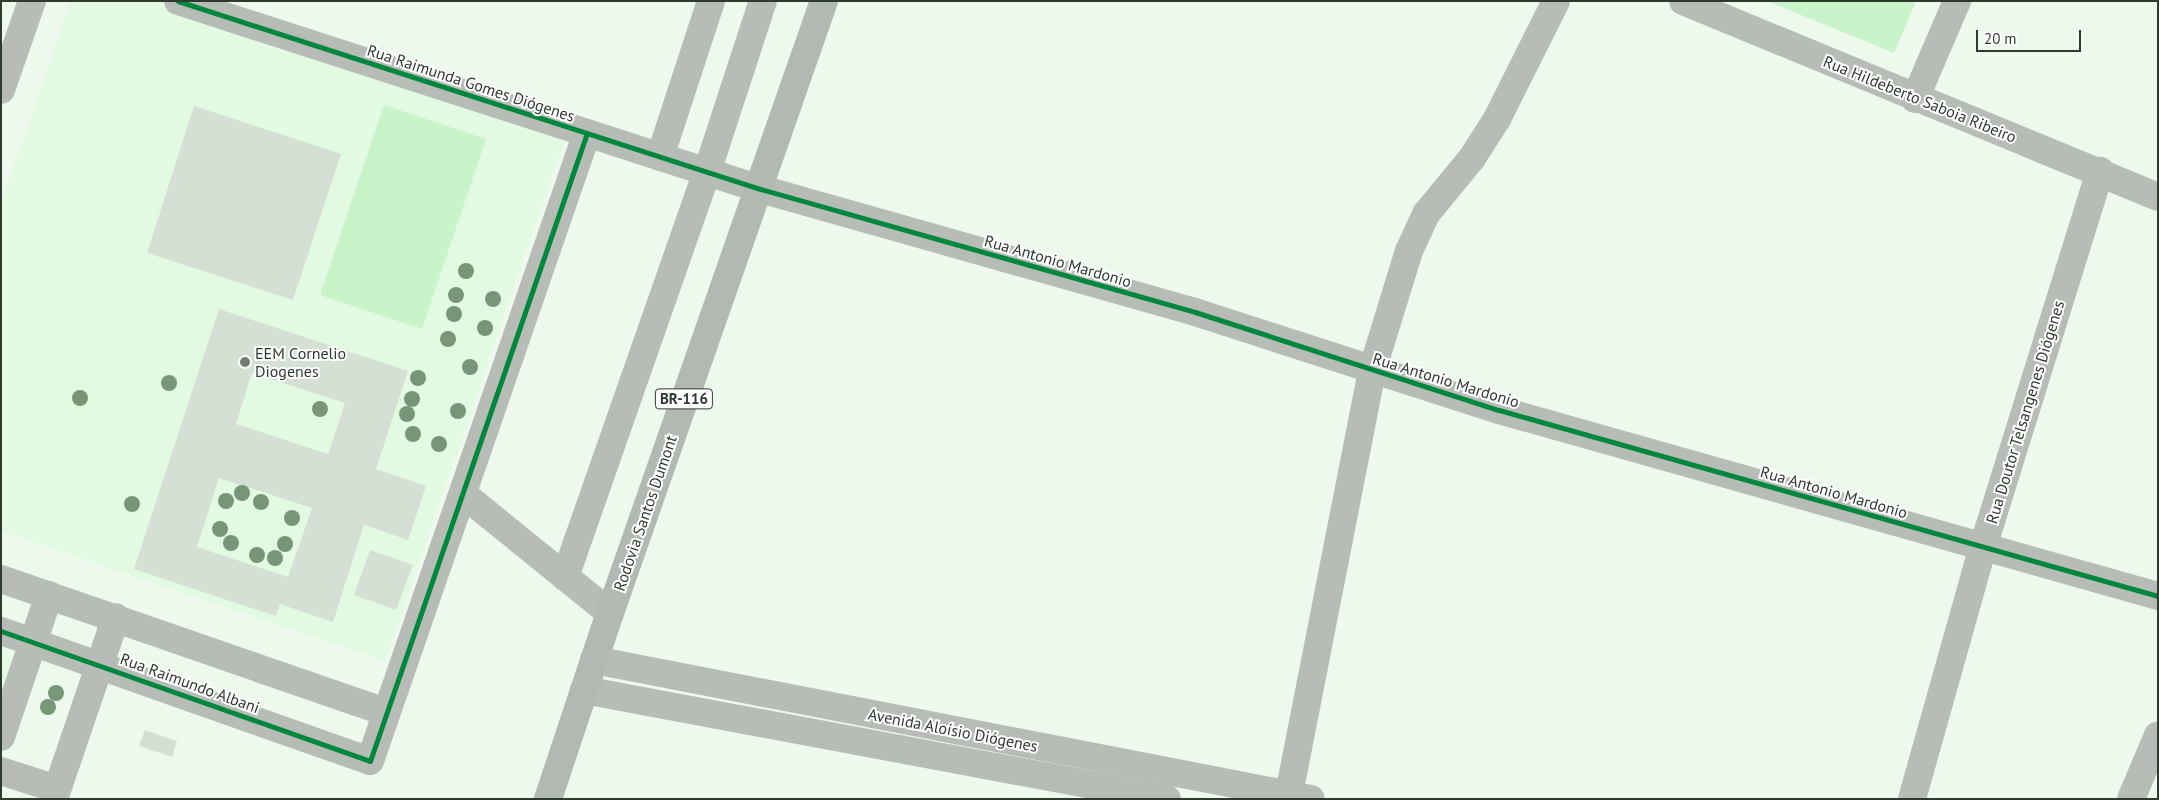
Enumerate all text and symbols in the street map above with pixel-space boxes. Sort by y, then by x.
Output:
scale bar [1979,20,2084,52]
text: 20 m [1984,29,2017,48]
street label: Rua Raimunda Gomes Diógenes [365,40,577,126]
street label: Rua Hildeberto Saboia Ribeiro [1821,51,2019,147]
street label: Rua Antonio Mardonio [982,231,1134,291]
street label: Rua Doutor Telsangenes Diógenes [1982,298,2068,526]
place label: EEM Cornelio Diogenes [255,343,346,381]
street label: Rua Antonio Mardonio [1370,348,1522,412]
marker: EEM Cornelio Diogenes [239,356,251,368]
road number: BR-116 [654,386,714,412]
street label: Rodovia Santos Dumont [609,433,681,593]
street label: Rua Antonio Mardonio [1758,462,1910,522]
street label: Rua Raimundo Albani [118,649,262,717]
street label: Avenida Aloísio Diógenes [866,704,1040,756]

